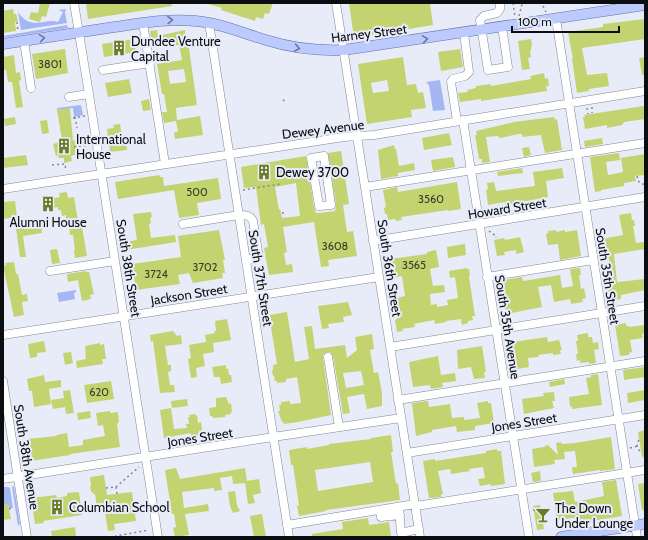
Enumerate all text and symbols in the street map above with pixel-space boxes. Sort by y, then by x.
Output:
scale bar [512,8,619,34]
text: 100 m [518,14,552,29]
one-way arrow [167,16,173,25]
street label: Harney Street [330,20,408,46]
place label: Dundee Venture Capital [131,33,221,64]
one-way arrow [38,34,45,43]
one-way arrow [422,35,429,43]
building icon: Dundee Venture Capital [110,39,128,57]
one-way arrow [293,43,300,51]
house number: 3801 [38,57,62,71]
street label: Dewey Avenue [281,116,365,142]
place label: International House [76,131,146,162]
building icon: International House [55,137,73,155]
building icon: Dewey 3700 [255,163,273,181]
place label: Dewey 3700 [276,164,349,180]
house number: 500 [186,185,208,199]
house number: 3560 [418,192,444,206]
street label: Howard Street [467,194,548,222]
building icon: Alumni House [39,195,57,213]
place label: Alumni House [9,214,87,230]
street label: South 38th Street [113,218,145,319]
street label: South 36th Street [374,218,406,318]
street label: South 35th Street [592,226,624,326]
street label: South 37th Street [245,229,277,328]
house number: 3608 [322,239,348,253]
house number: 3565 [402,258,426,272]
house number: 3702 [193,260,218,274]
house number: 3724 [144,267,168,281]
street label: South 35th Avenue [492,274,524,381]
street label: Jackson Street [149,280,229,308]
house number: 620 [89,385,109,399]
street label: South 38th Avenue [11,403,43,511]
street label: Jones Street [489,409,558,435]
street label: Jones Street [165,424,234,450]
building icon: Columbian School [48,498,66,516]
place label: Columbian School [69,499,170,515]
place label: The Down Under Lounge [555,500,633,531]
bar icon: The Down Under Lounge [534,506,552,524]

